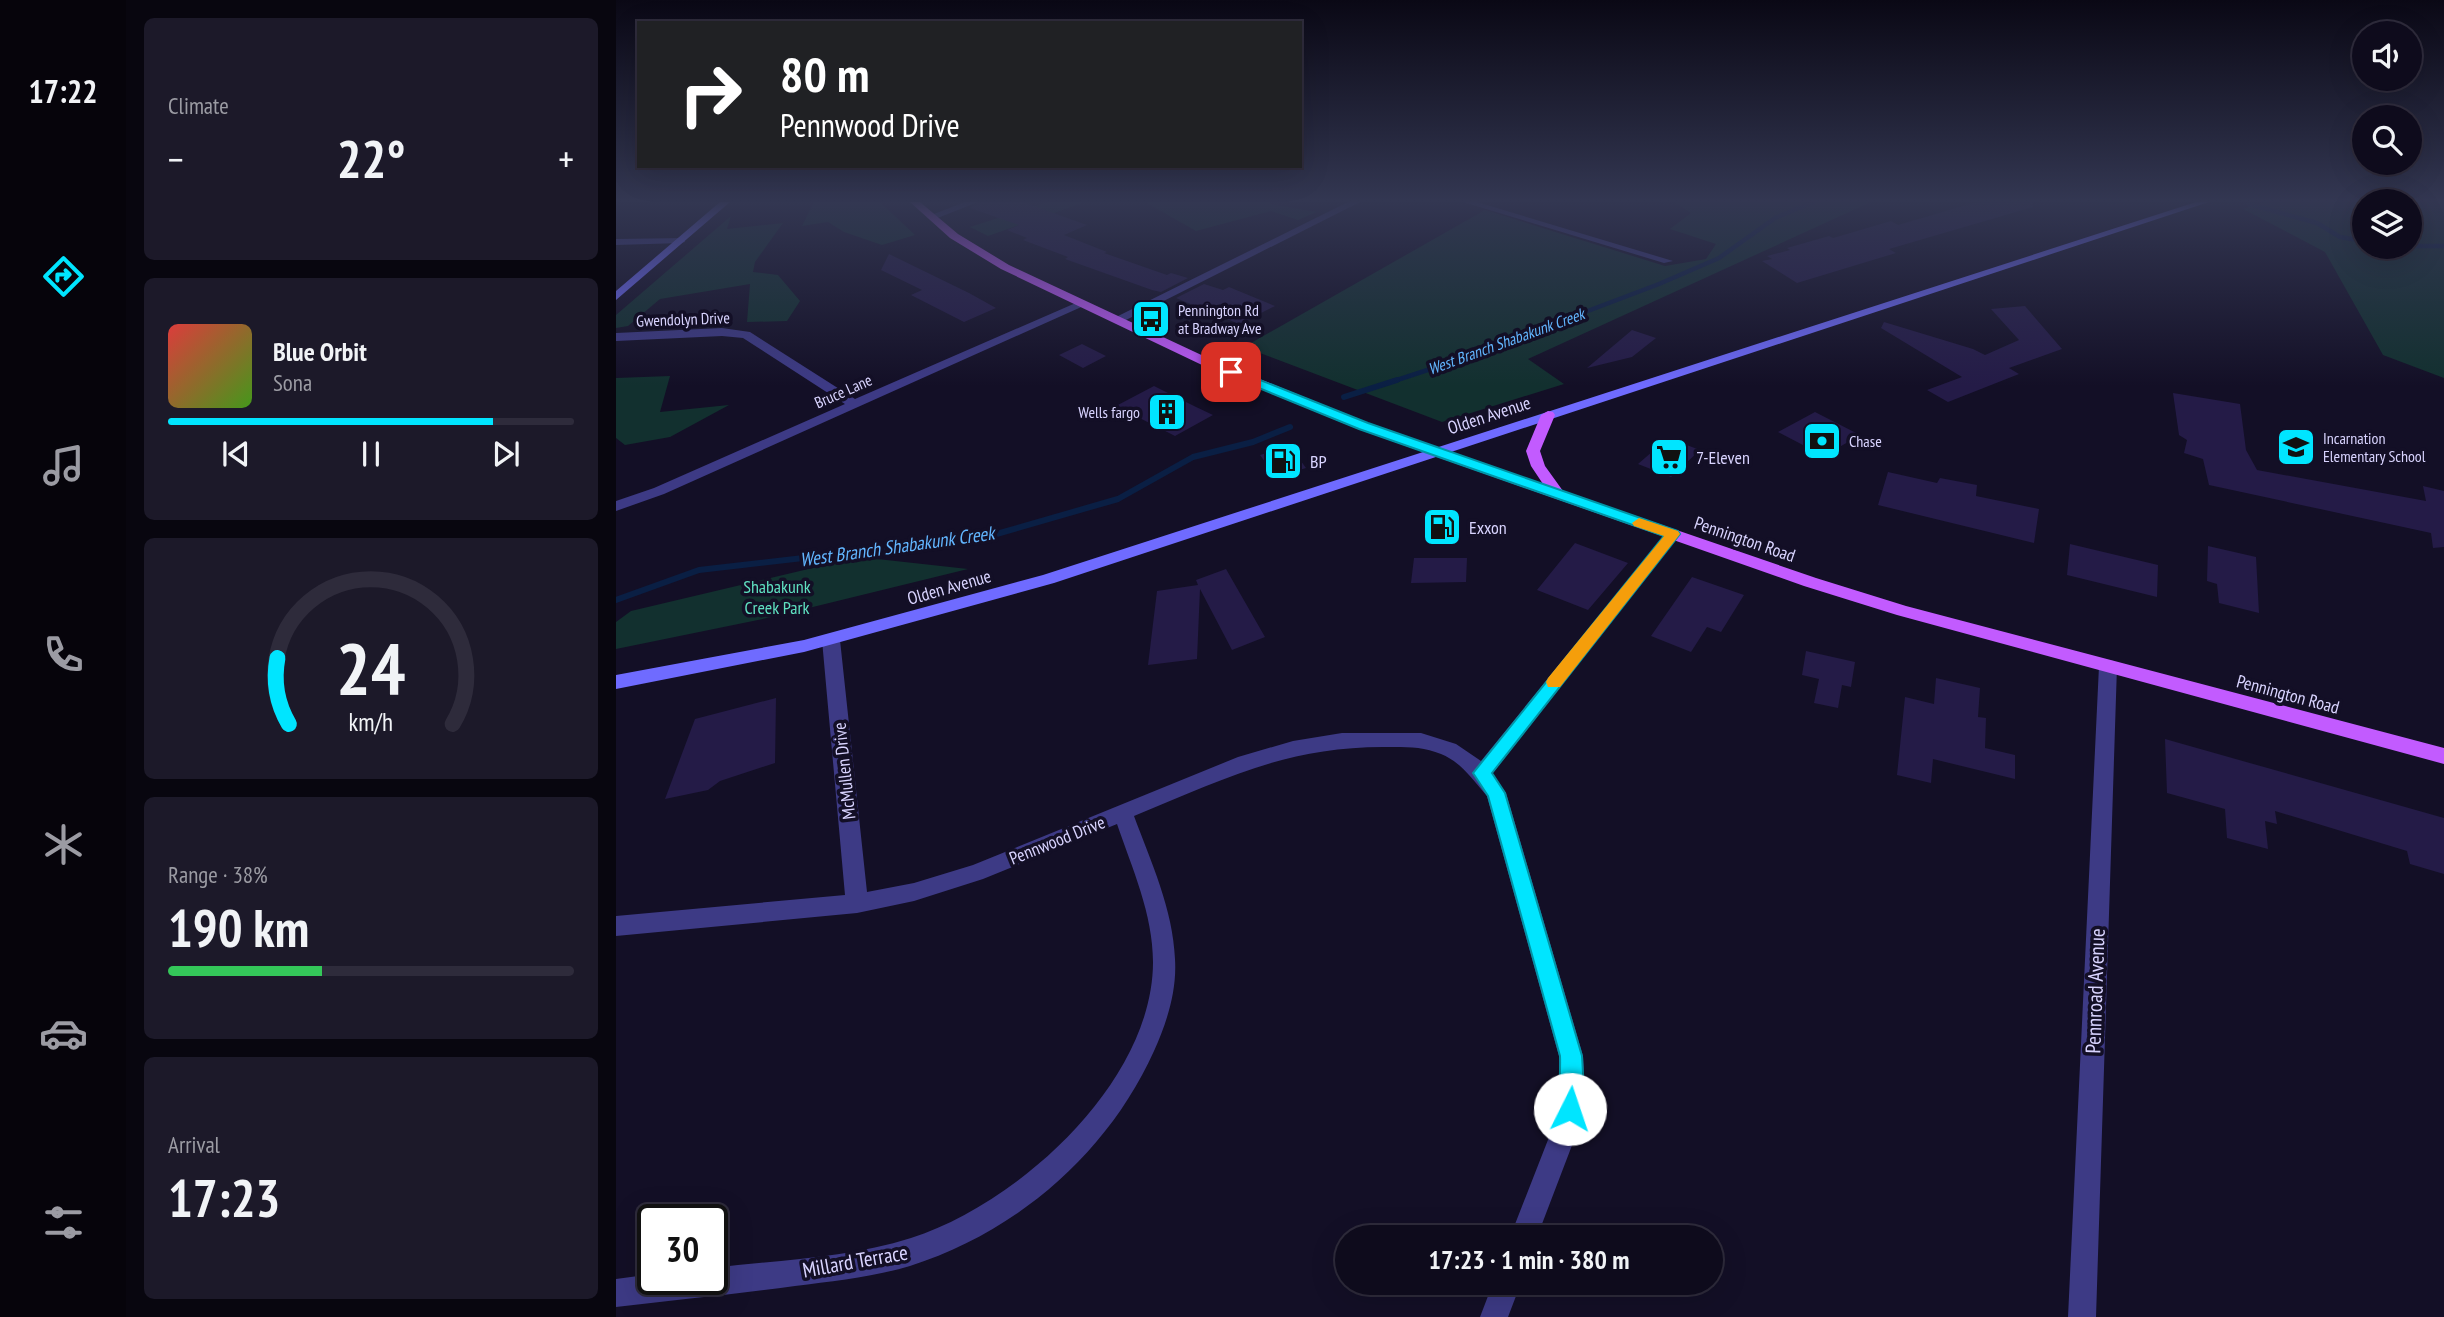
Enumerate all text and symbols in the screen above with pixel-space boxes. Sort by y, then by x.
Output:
map controls [2352,21,2422,259]
button: sound [2352,21,2422,91]
text: 80 m [780,42,869,106]
icon: right [665,49,756,140]
text: 17:22 [28,70,98,112]
text: Climate [168,91,229,120]
text: Pennwood Drive [780,104,960,146]
button: search [2352,105,2422,175]
text: 22° [337,125,405,192]
text: − [168,134,184,183]
text: + [558,134,574,183]
button: layers [2352,189,2422,259]
icon: directions [39,252,88,301]
bus stop icon: Pennington Rd at Bradway Ave [1130,298,1172,340]
place label: Pennington Rd at Bradway Ave [1178,300,1262,338]
water label: West Branch Shabakunk Creek [1425,303,1589,379]
street label: Gwendolyn Drive [636,307,730,331]
text: Blue Orbit [273,335,367,368]
pin [1201,342,1261,402]
icon: arrive [1212,353,1250,391]
text: Sona [273,368,312,397]
street label: Bruce Lane [811,370,875,412]
building icon: Wells fargo [1146,391,1188,433]
street label: Olden Avenue [1445,391,1533,439]
place label: Wells fargo [1078,402,1140,422]
bank icon: Chase [1801,420,1843,462]
school or university icon: Incarnation Elementary School [2275,426,2317,468]
place label: Incarnation Elementary School [2323,428,2426,466]
place label: Chase [1849,431,1882,451]
icon: previous [217,435,255,473]
icon: pause [352,435,390,473]
icon: next [487,435,525,473]
supermarket icon: 7-Eleven [1648,436,1690,478]
fuel station icon: BP [1262,440,1304,482]
icon: music [39,441,88,490]
place label: 7-Eleven [1696,446,1750,469]
place label: BP [1310,450,1327,473]
fuel station icon: Exxon [1421,506,1463,548]
street label: Pennington Road [1691,511,1799,567]
place label: Exxon [1469,516,1507,539]
water label: West Branch Shabakunk Creek [798,520,998,572]
street label: Olden Avenue [904,564,994,610]
park label: Shabakunk Creek Park [743,575,811,619]
text: 24 [336,621,406,715]
icon: phone [39,630,88,679]
street label: Pennington Road [2234,669,2342,719]
text: km/h [349,706,393,738]
street label: McMullen Drive [827,721,861,821]
street label: Pennwood Drive [1006,810,1108,870]
icon: climate [39,820,88,869]
text: Range · 38% [168,860,268,889]
text: 190 km [168,894,309,961]
street label: Pennroad Avenue [2079,928,2111,1054]
icon: car [39,1009,88,1058]
position arrow [1533,1072,1607,1146]
text: Arrival [168,1130,220,1159]
text: 17:23 [168,1164,280,1231]
icon: filters [39,1198,88,1247]
speed limit sign: 30 [637,1204,728,1295]
street label: Millard Terrace [800,1238,910,1284]
text: 17:23 · 1 min · 380 m [1429,1243,1629,1276]

